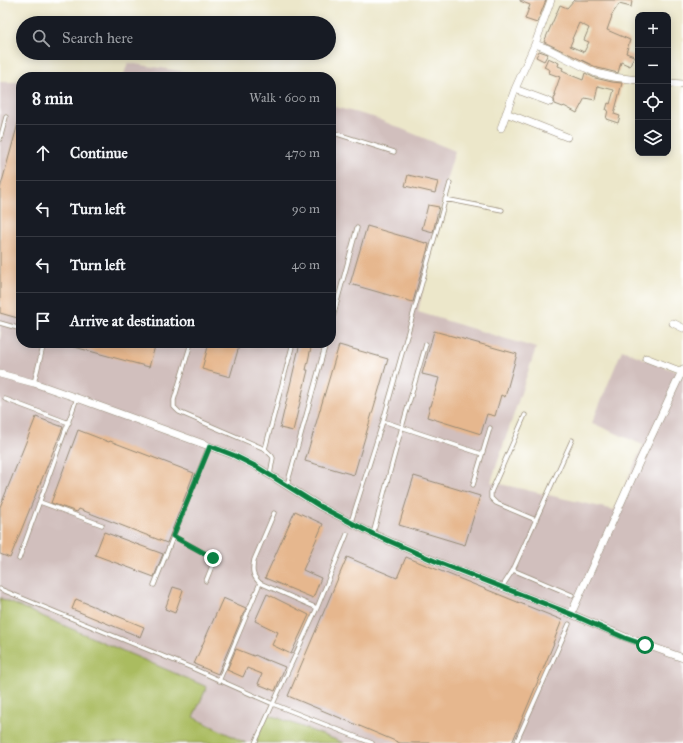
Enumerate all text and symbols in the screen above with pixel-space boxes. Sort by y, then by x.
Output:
map controls [635,12,671,156]
button: + [635,12,671,48]
search box [16,16,336,60]
icon: search [30,27,52,49]
text: Search here [62,29,133,47]
button: − [635,48,671,84]
button: locate [635,84,671,120]
text: 8 min [32,88,73,109]
text: Walk · 600 m [249,90,320,106]
button: layers [635,120,671,156]
icon: ahead [32,142,54,164]
text: Continue [70,144,128,162]
text: 470 m [285,145,320,161]
icon: left [32,198,54,220]
text: Turn left [70,200,126,218]
text: 90 m [292,201,320,217]
icon: left [32,254,54,276]
text: Turn left [70,256,126,274]
text: 40 m [291,257,320,273]
icon: arrive [32,310,54,332]
text: Arrive at destination [70,312,195,330]
route end [204,549,222,567]
route start [636,636,654,654]

